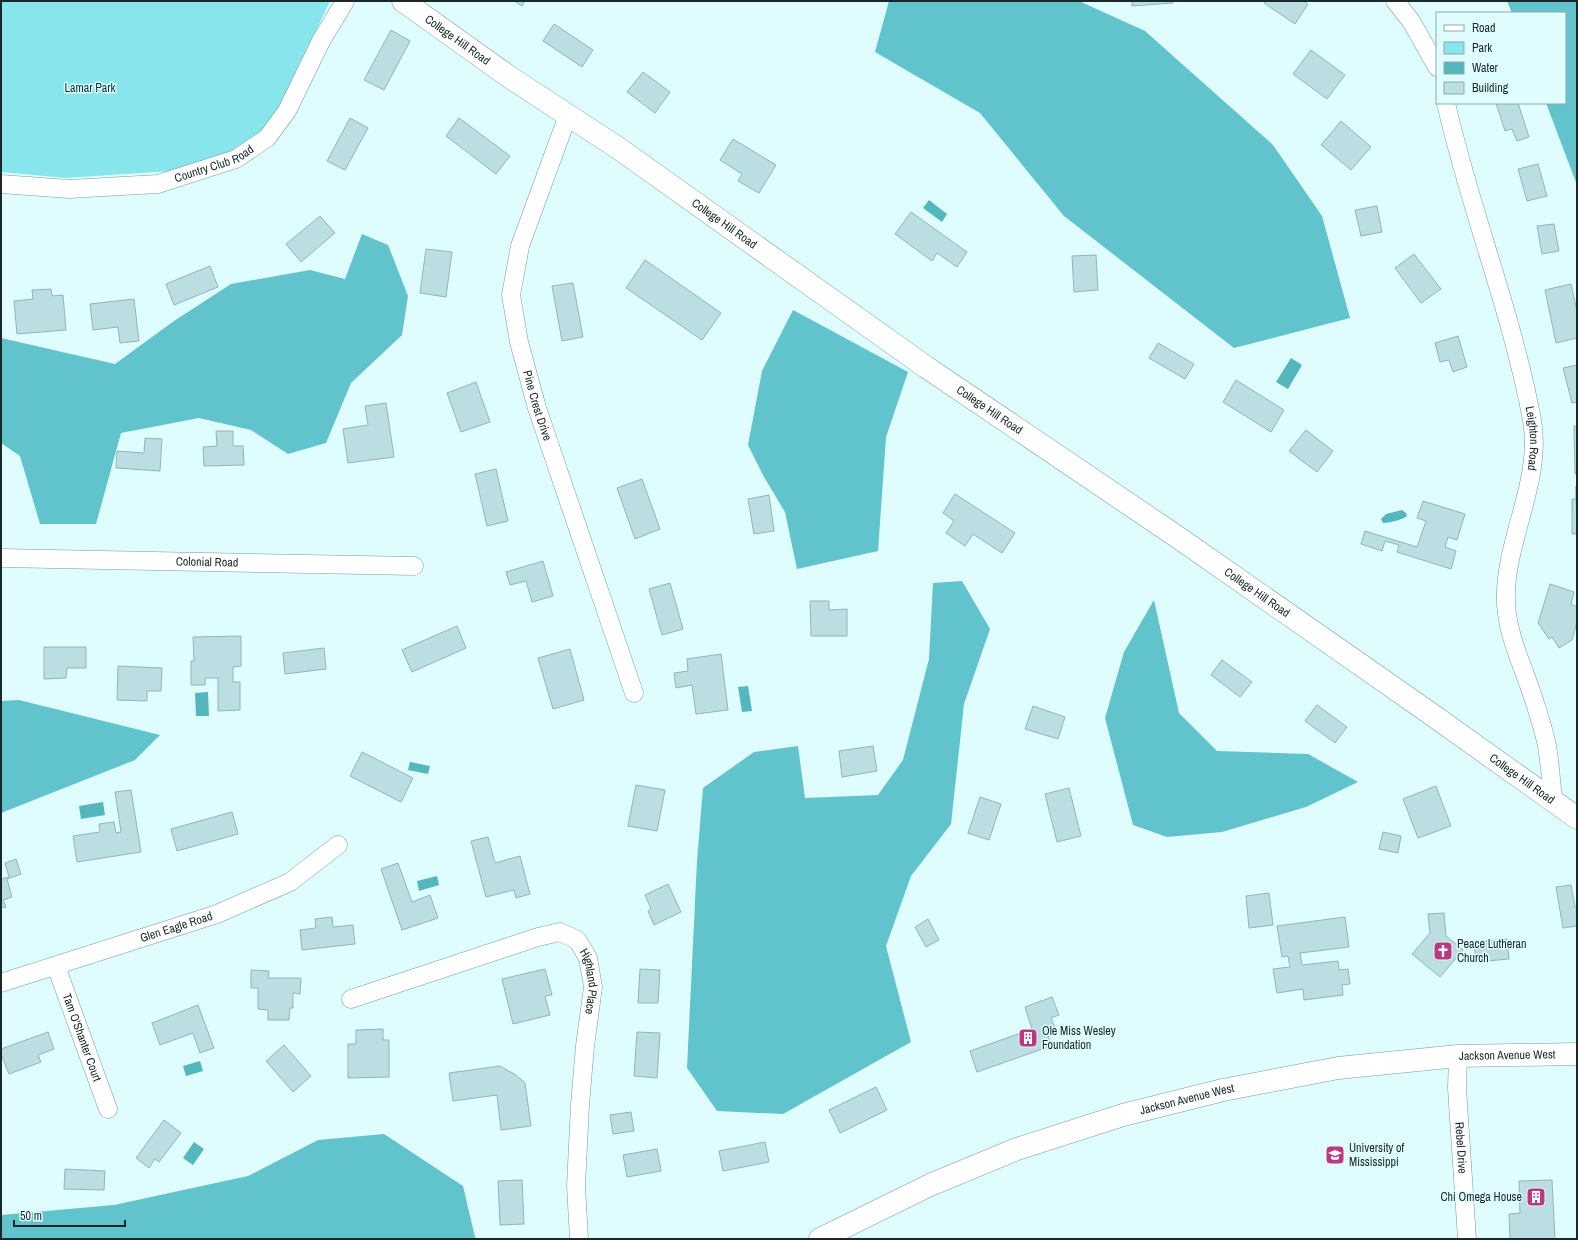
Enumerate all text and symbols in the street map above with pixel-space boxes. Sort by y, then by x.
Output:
street label: College Hill Road [422,11,493,69]
legend [1436,12,1566,104]
text: Road [1472,20,1496,36]
text: Park [1472,40,1492,56]
text: Water [1472,60,1499,76]
park label: Lamar Park [65,80,116,96]
text: Building [1472,80,1509,96]
street label: Country Club Road [172,141,257,186]
street label: College Hill Road [688,195,760,252]
street label: Pine Crest Drive [519,368,556,443]
street label: College Hill Road [953,382,1026,438]
street label: Leighton Road [1521,405,1542,472]
street label: Colonial Road [176,553,238,571]
street label: College Hill Road [1221,564,1293,621]
street label: College Hill Road [1486,750,1558,808]
street label: Glen Eagle Road [138,908,214,946]
place label: Peace Lutheran Church [1457,936,1526,966]
church icon: Peace Lutheran Church [1432,940,1454,962]
street label: Highland Place [576,945,601,1015]
street label: Tam O'Shanter Court [59,991,105,1084]
place label: Ole Miss Wesley Foundation [1042,1023,1116,1053]
building icon: Ole Miss Wesley Foundation [1017,1027,1039,1049]
street label: Jackson Avenue West [1459,1046,1556,1064]
street label: Jackson Avenue West [1138,1080,1236,1118]
street label: Rebel Drive [1451,1121,1471,1174]
place label: University of Mississippi [1349,1140,1405,1170]
school or university icon: University of Mississippi [1324,1144,1346,1166]
building icon: Chi Omega House [1525,1186,1547,1208]
place label: Chi Omega House [1441,1189,1522,1205]
scale bar [14,1202,125,1228]
text: 50 m [20,1208,42,1224]

